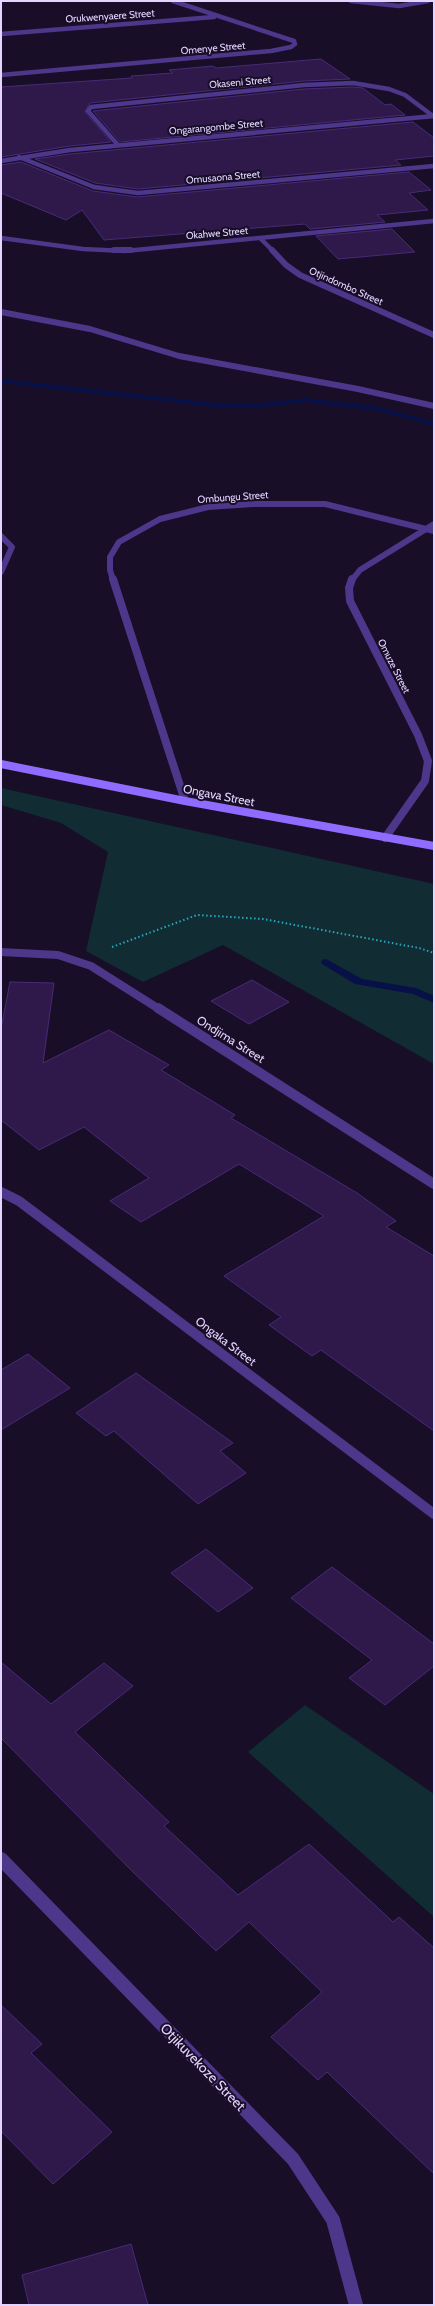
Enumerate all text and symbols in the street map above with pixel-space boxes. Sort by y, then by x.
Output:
street label: Orukwenyaere Street [65,6,156,26]
street label: Omenye Street [180,39,247,57]
street label: Okaseni Street [209,73,272,91]
street label: Ongarangombe Street [168,116,264,138]
street label: Omusaona Street [185,167,261,187]
street label: Okahwe Street [185,224,249,242]
street label: Otjindombo Street [307,264,386,308]
street label: Ombungu Street [197,488,269,506]
street label: Omuze Street [375,637,414,696]
street label: Ongava Street [182,781,256,809]
street label: Ondjima Street [194,1012,268,1066]
street label: Ongaka Street [193,1313,259,1369]
street label: Otjikuvekoze Street [157,2019,250,2115]

